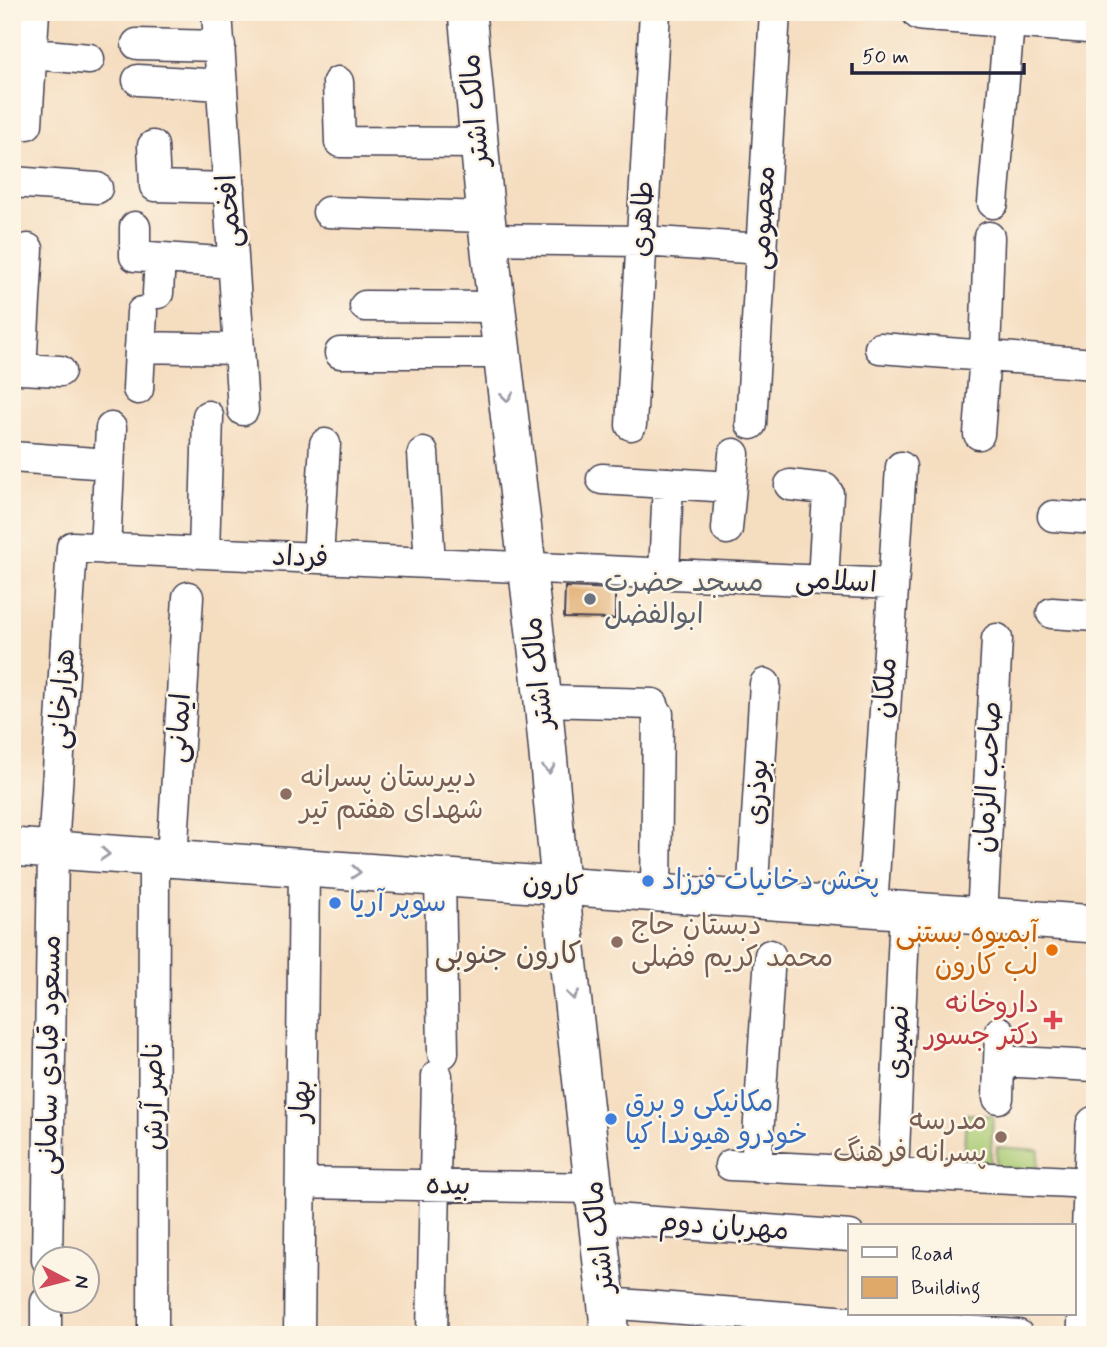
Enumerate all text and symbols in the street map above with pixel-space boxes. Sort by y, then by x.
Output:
scale bar [852,32,1023,76]
text: 50 m [862,43,909,71]
street label: مالک اشتر [453,52,500,170]
street label: معصومی [743,165,785,271]
street label: افخمی [209,173,251,249]
street label: طاهری [623,180,663,258]
one-way arrow [499,391,514,403]
street label: فرداد [271,539,329,577]
street label: اسلامی [794,561,878,603]
place label: مسجد حضرت ابوالفضل [604,565,764,634]
marker: مسجد حضرت ابوالفضل [582,591,598,607]
street label: مالک اشتر [515,615,564,733]
street label: هزارخانی [41,647,85,751]
street label: ملکان [865,656,907,720]
street label: ایمانی [159,692,201,764]
street label: صاحب الزمان [967,700,1011,854]
street label: بوذری [738,758,778,826]
place label: دبیرستان پسرانه شهدای هفتم تیر [298,760,483,830]
one-way arrow [541,764,556,775]
marker: دبیرستان پسرانه شهدای هفتم تیر [278,786,294,802]
one-way arrow [100,846,111,861]
place label: پخش دخانیات فرزاد [662,863,880,900]
one-way arrow [351,864,362,879]
street label: کارون [521,865,585,907]
marker: پخش دخانیات فرزاد [640,873,656,889]
place label: سوپر آریا [349,885,446,922]
marker: سوپر آریا [327,895,343,911]
place label: دبستان حاج محمد کریم فضلی [631,908,833,978]
place label: آبمیوه بستنی لب کارون [895,916,1039,985]
marker: دبستان حاج محمد کریم فضلی [609,934,625,950]
street label: مسعود قبادی سامانی [29,935,71,1175]
district label: کارون جنوبی [434,935,582,974]
marker: آبمیوه بستنی لب کارون [1044,942,1060,958]
place label: داروخانه دکتر جسور [923,986,1039,1055]
one-way arrow [565,990,580,1001]
street label: نصیری [879,1004,919,1080]
marker: داروخانه دکتر جسور [1045,1012,1061,1028]
street label: ناصر آرش [136,1041,173,1151]
street label: بهار [283,1079,321,1125]
place label: مکانیکی و برق خودرو هیوندا کیا [625,1085,808,1154]
place label: مدرسه پسرانه فرهنگ [833,1103,987,1172]
marker: مکانیکی و برق خودرو هیوندا کیا [603,1111,619,1127]
marker: مدرسه پسرانه فرهنگ [993,1129,1009,1145]
street label: بیده [425,1167,471,1205]
street label: مالک اشتر [576,1179,625,1297]
street label: مهربان دوم [658,1204,790,1251]
legend [848,1224,1076,1316]
text: Road [911,1240,953,1268]
north arrow [32,1246,102,1316]
text: N [68,1274,95,1290]
text: Building [911,1274,981,1304]

